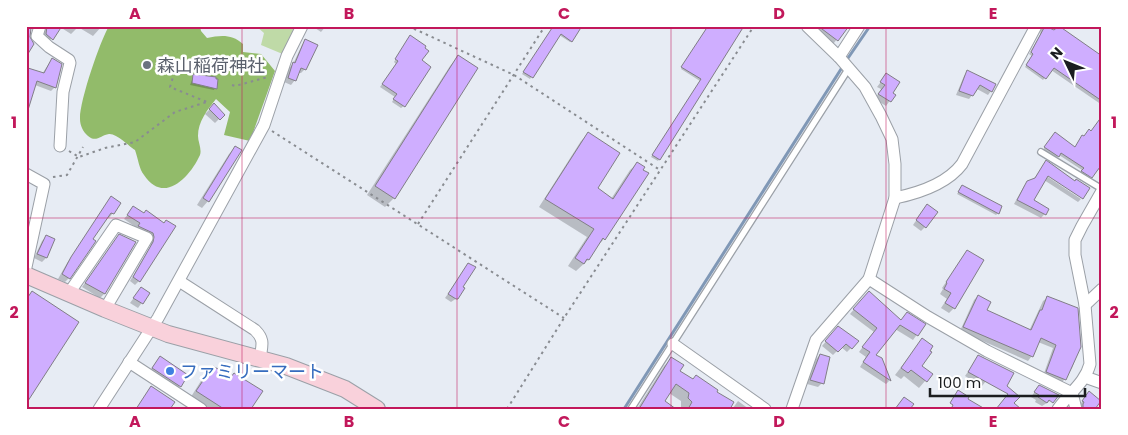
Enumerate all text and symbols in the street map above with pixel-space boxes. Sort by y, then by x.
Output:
text: A [129,2,141,25]
text: B [344,2,354,25]
text: C [558,2,570,25]
text: D [773,2,785,25]
text: E [989,2,997,25]
north arrow [1040,38,1090,88]
text: N [1046,42,1067,64]
place label: 森山稲荷神社 [157,53,265,78]
marker: 森山稲荷神社 [141,59,153,71]
text: 1 [11,111,17,134]
text: 1 [1111,111,1117,134]
text: 2 [9,301,19,324]
text: 2 [1109,301,1119,324]
place label: ファミリーマート [180,359,324,384]
marker: ファミリーマート [164,365,176,377]
scale bar [930,365,1086,397]
text: 100 m [938,372,981,393]
text: A [129,410,141,433]
text: B [344,410,354,433]
text: C [558,410,570,433]
text: D [773,410,785,433]
text: E [989,410,997,433]

